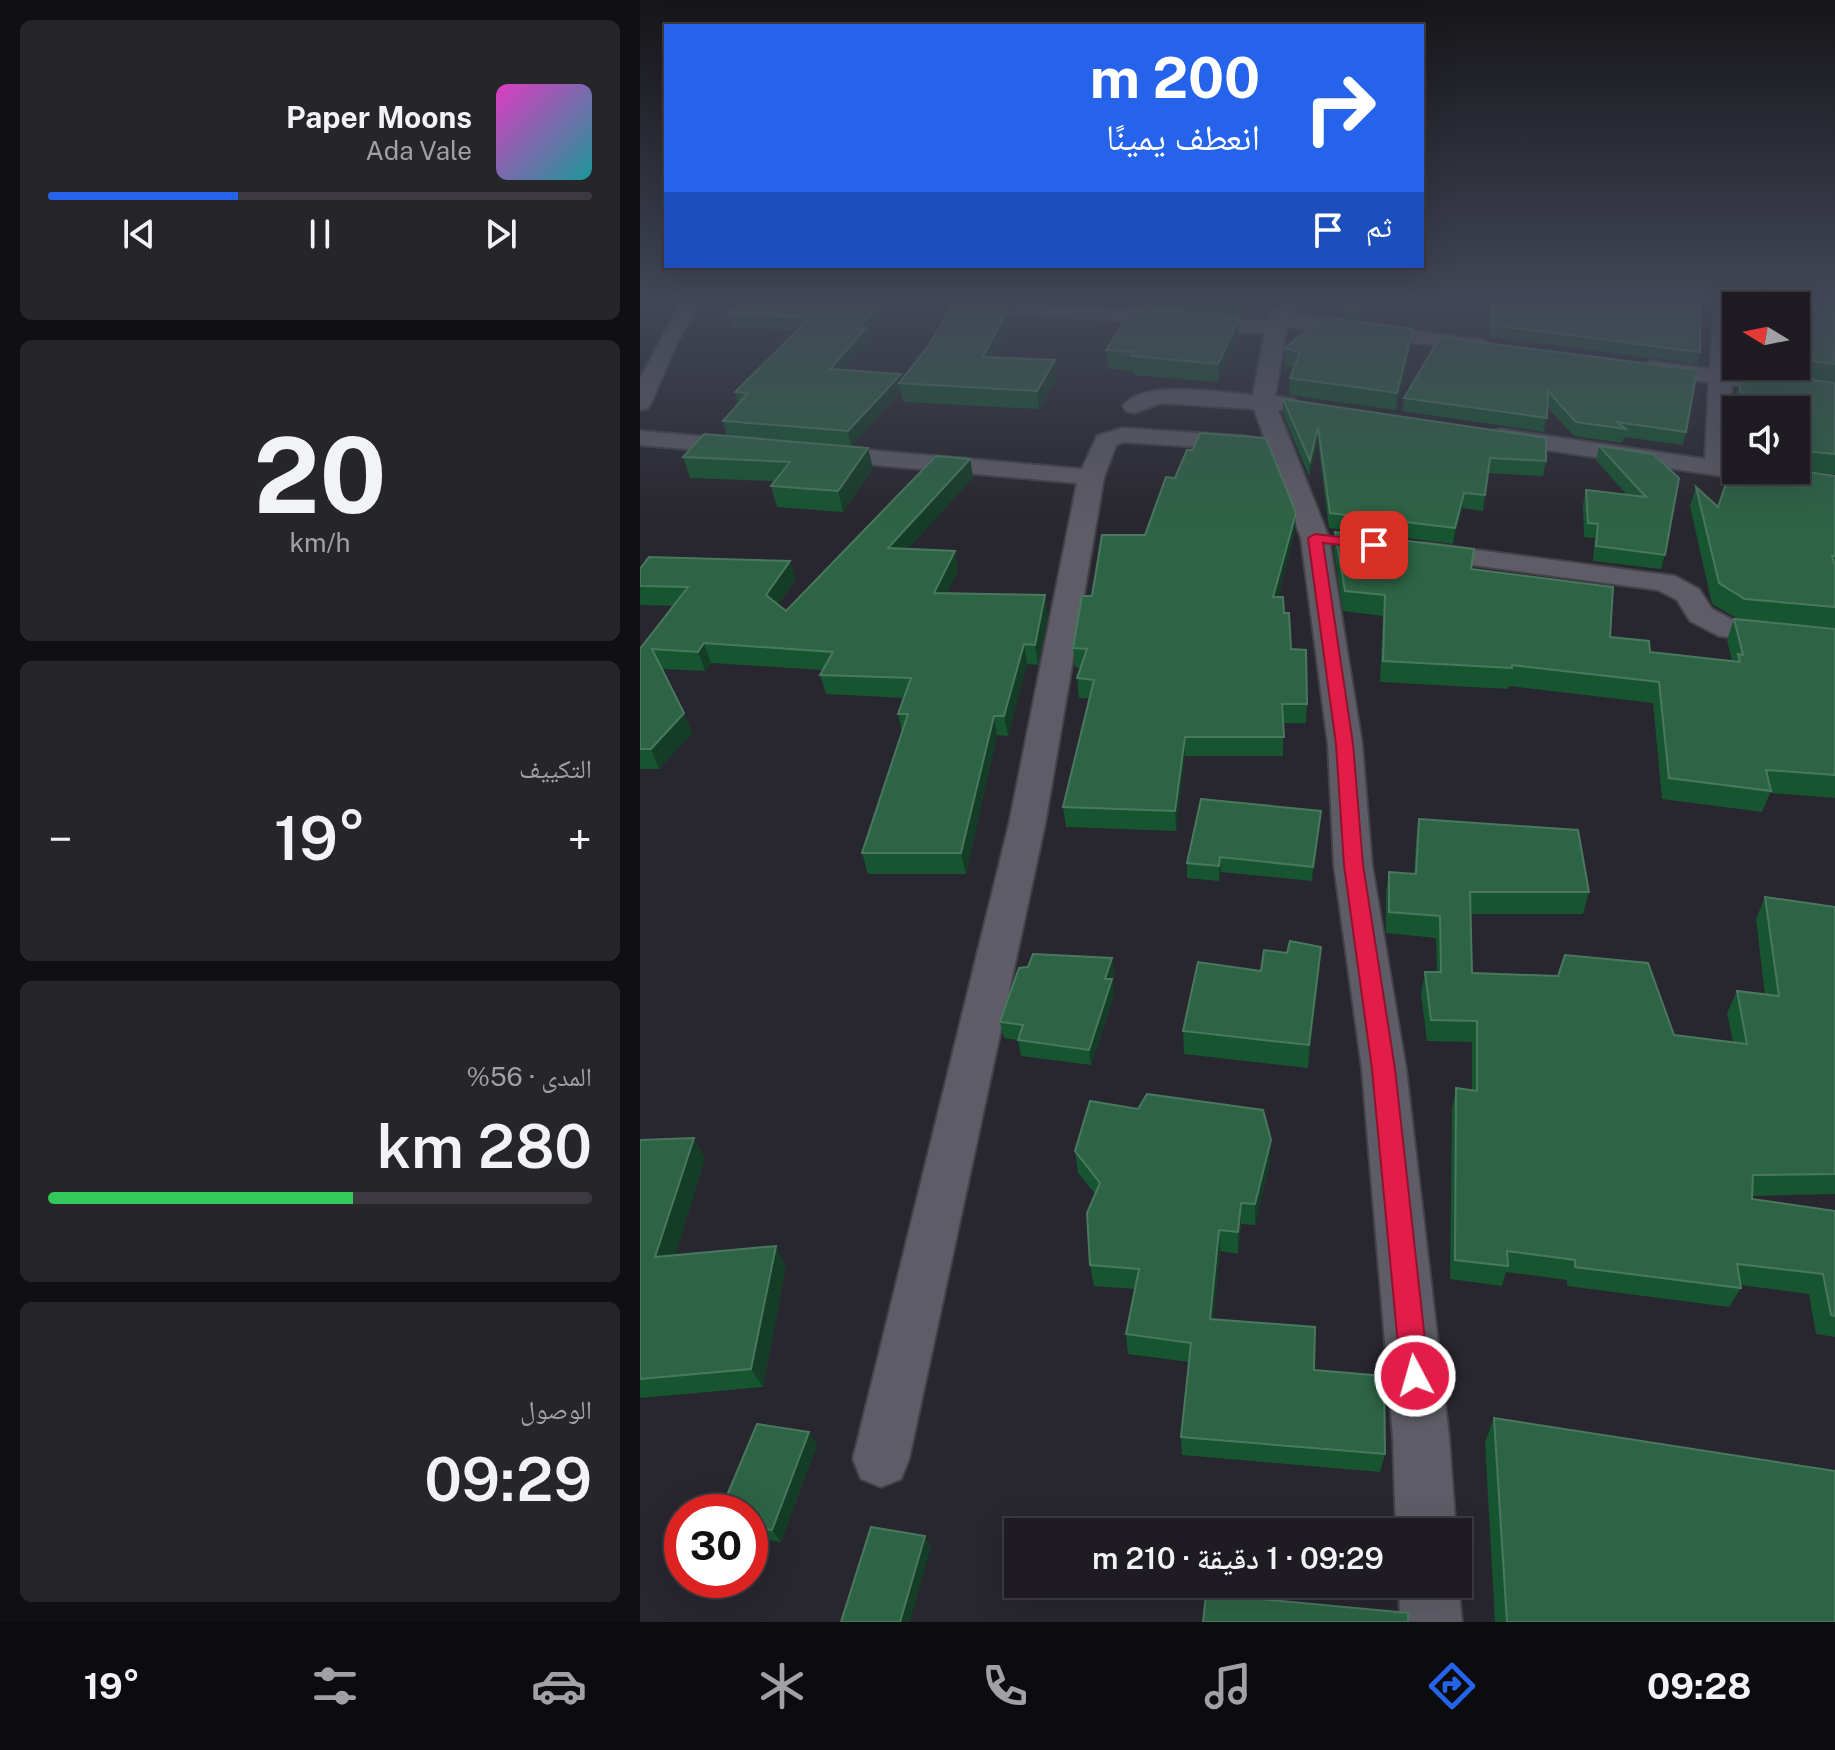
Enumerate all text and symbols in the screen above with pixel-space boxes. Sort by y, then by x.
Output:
text: 200 m [1090,45,1260,111]
icon: right [1288,56,1392,160]
text: Paper Moons [286,99,472,135]
text: انعطف يمينًا [1106,116,1260,158]
text: Ada Vale [366,135,472,166]
icon: arrive [1306,208,1350,252]
text: ثم [1366,208,1392,244]
icon: previous [117,212,161,256]
icon: pause [298,212,342,256]
icon: next [479,212,523,256]
north arrow [1722,292,1810,380]
map controls [1722,292,1810,484]
button: sound [1722,396,1810,484]
text: 20 [253,414,387,536]
pin [1340,511,1408,579]
icon: arrive [1352,523,1396,567]
text: km/h [289,527,351,558]
text: التكييف [519,753,592,784]
text: 19° [274,803,366,874]
text: − [48,813,72,865]
text: + [568,813,592,865]
text: المدى · 56% [466,1061,592,1092]
text: 280 km [377,1111,592,1182]
position arrow [1373,1334,1457,1418]
text: الوصول [520,1394,592,1425]
text: 09:29 [424,1444,592,1515]
speed limit sign: 30 [664,1494,768,1598]
text: 09:29 · 1 دقيقة · 210 m [1092,1540,1384,1576]
icon: filters [307,1658,363,1714]
icon: car [531,1658,587,1714]
icon: climate [754,1658,810,1714]
icon: phone [977,1658,1033,1714]
icon: music [1200,1658,1256,1714]
icon: directions [1424,1658,1480,1714]
text: 19° [84,1665,140,1707]
text: 09:28 [1647,1665,1751,1707]

